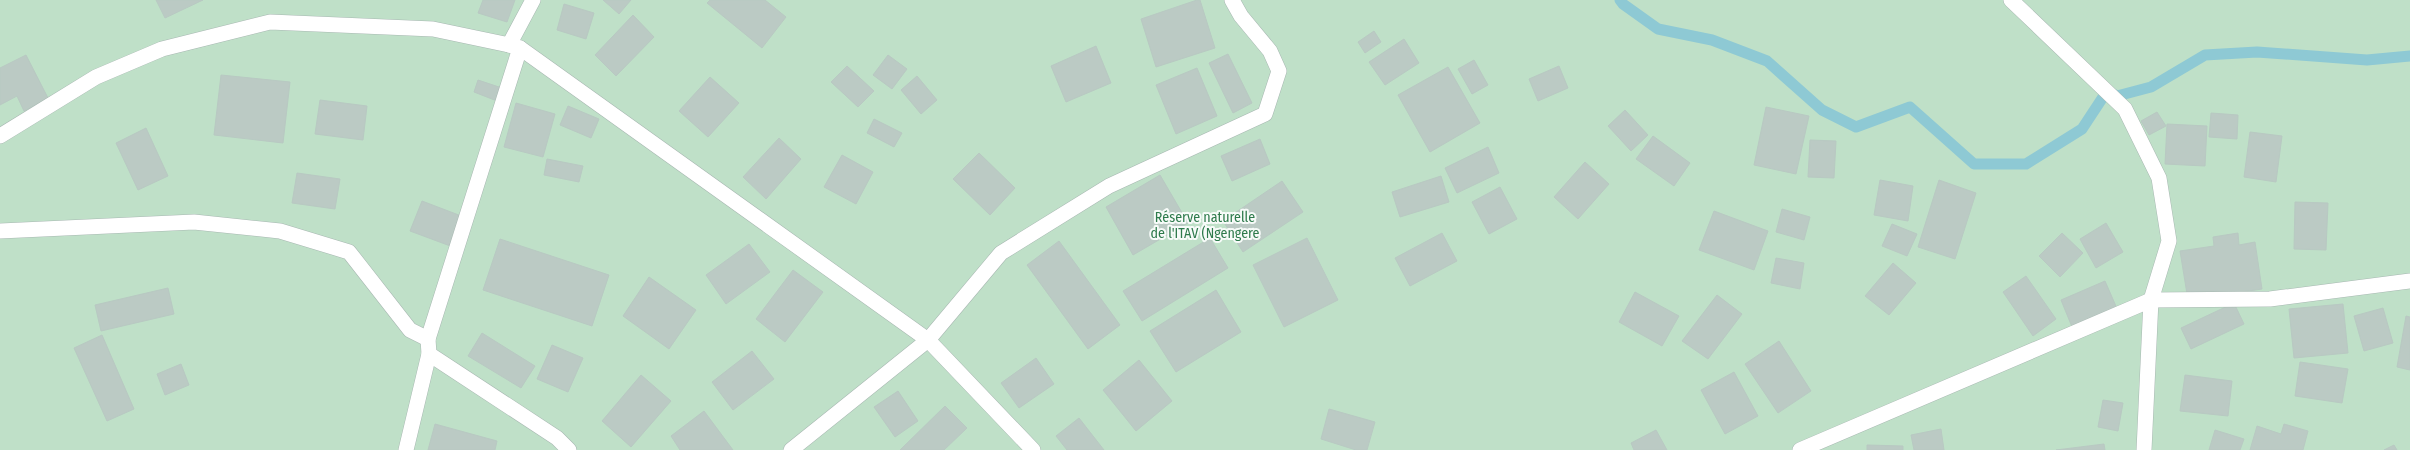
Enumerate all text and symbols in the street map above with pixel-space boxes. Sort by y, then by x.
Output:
park label: Réserve naturelle de l'ITAV (Ngengere [1150,209,1260,242]

